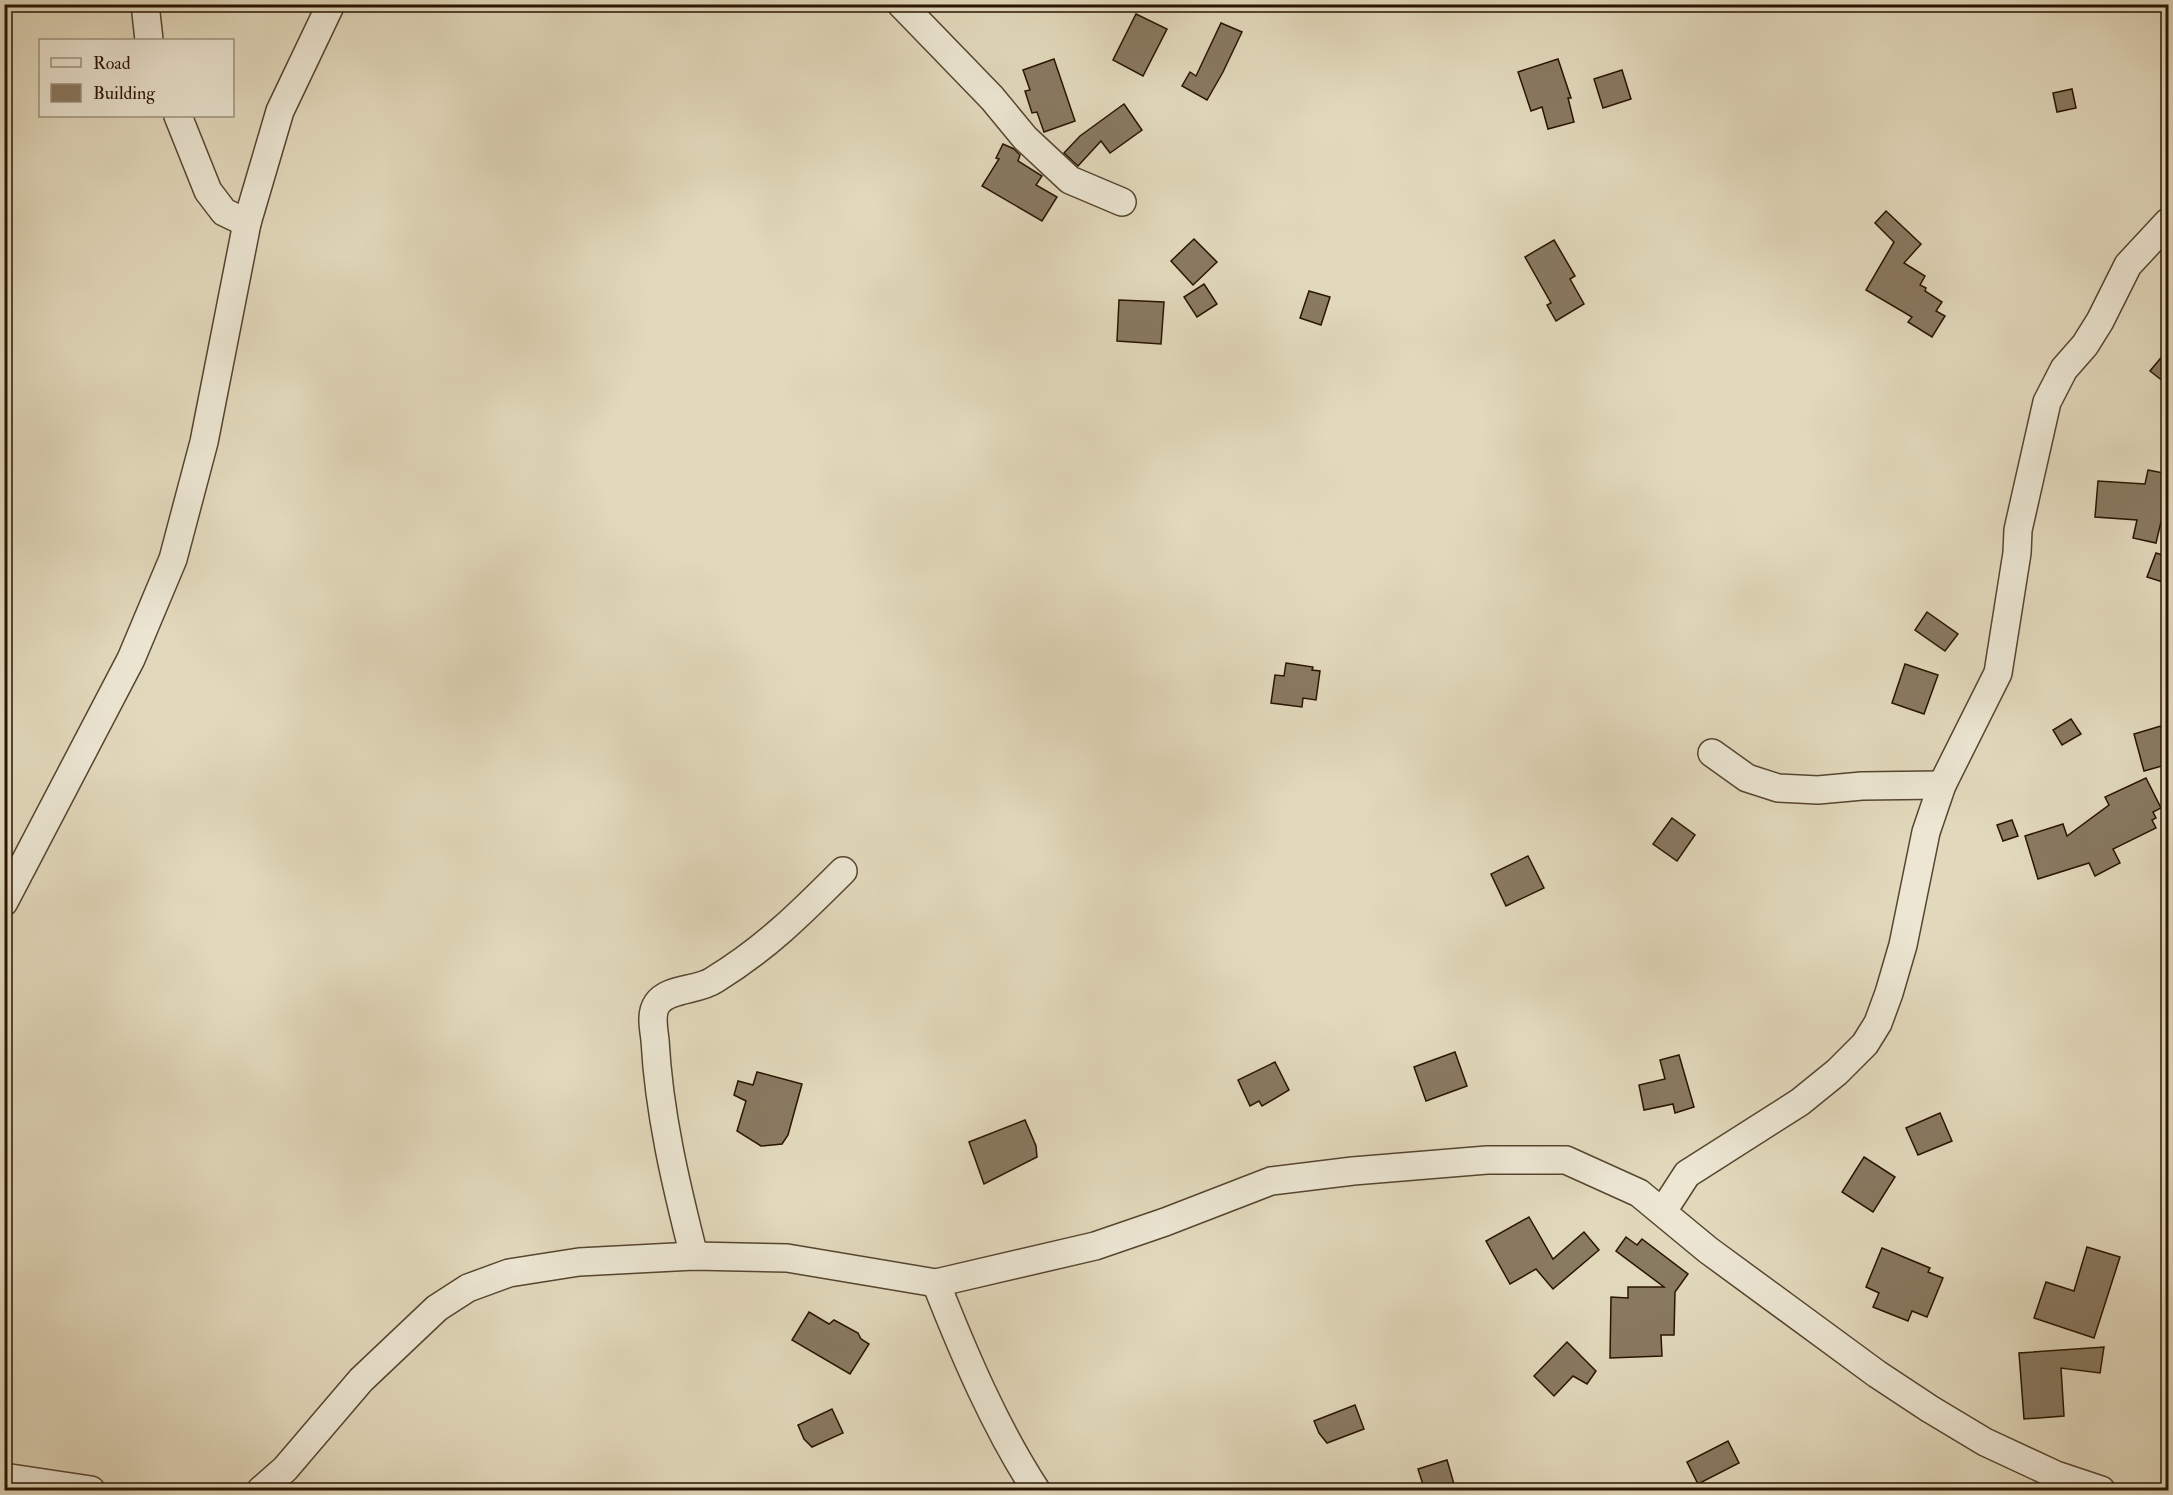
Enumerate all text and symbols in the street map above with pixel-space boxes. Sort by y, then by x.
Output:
legend [39,39,234,117]
text: Road [93,52,131,75]
text: Building [93,82,156,105]

